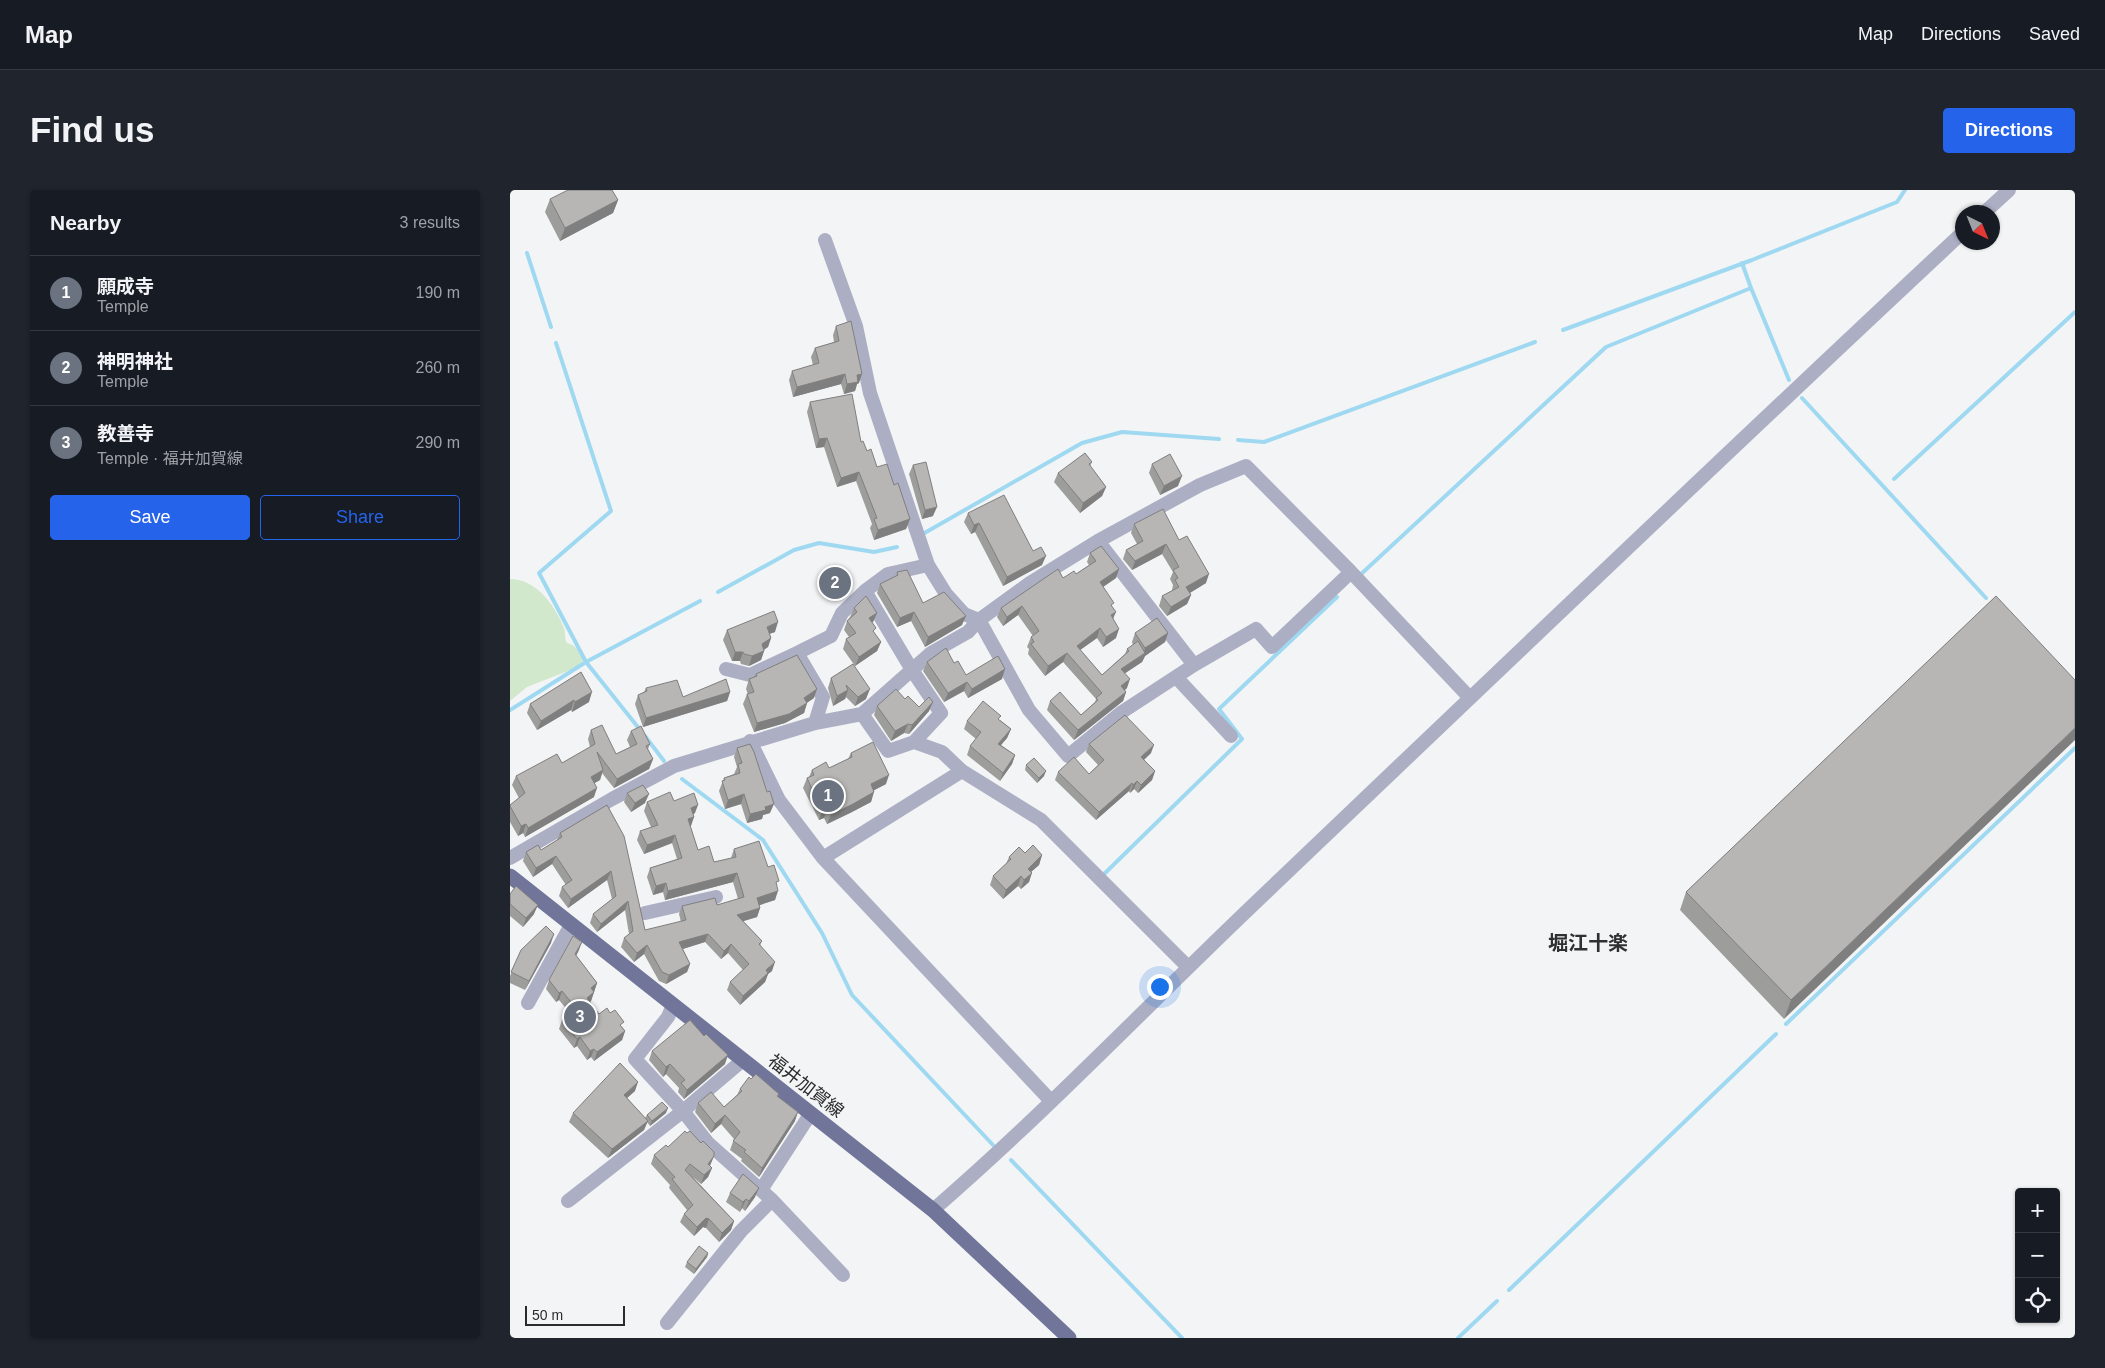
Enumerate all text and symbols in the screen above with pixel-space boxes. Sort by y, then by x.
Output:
text: Map [25,21,73,48]
text: Map [1858,24,1893,44]
text: Directions [1921,24,2001,44]
text: Saved [2029,24,2080,44]
button: Directions [1943,108,2075,153]
text: Find us [30,110,154,149]
north arrow [1955,205,2000,250]
text: Nearby [50,211,121,234]
text: 3 results [400,214,460,231]
text: 願成寺 [97,276,154,297]
text: 1 [62,284,70,301]
text: 190 m [416,284,460,301]
text: Temple [97,298,149,315]
text: 神明神社 [97,351,173,372]
text: 2 [62,359,70,376]
text: 260 m [416,359,460,376]
text: Temple [97,373,149,390]
text: 教善寺 [97,423,154,444]
text: 3 [62,434,70,451]
text: 290 m [416,434,460,451]
text: Temple · 福井加賀線 [97,450,243,467]
button: Save [50,495,250,540]
button: Share [260,495,460,540]
pin: 2 [819,564,851,602]
pin: 1 [812,777,844,815]
district label: 堀江十楽 [1548,932,1628,954]
your location [1147,974,1173,1000]
pin: 3 [564,998,596,1036]
street label: 福井加賀線 [764,1050,848,1122]
map controls [2015,1188,2060,1323]
button: + [2015,1188,2060,1233]
button: − [2015,1233,2060,1278]
button: locate [2015,1278,2060,1323]
scale bar [525,1303,625,1326]
text: 50 m [532,1307,563,1323]

